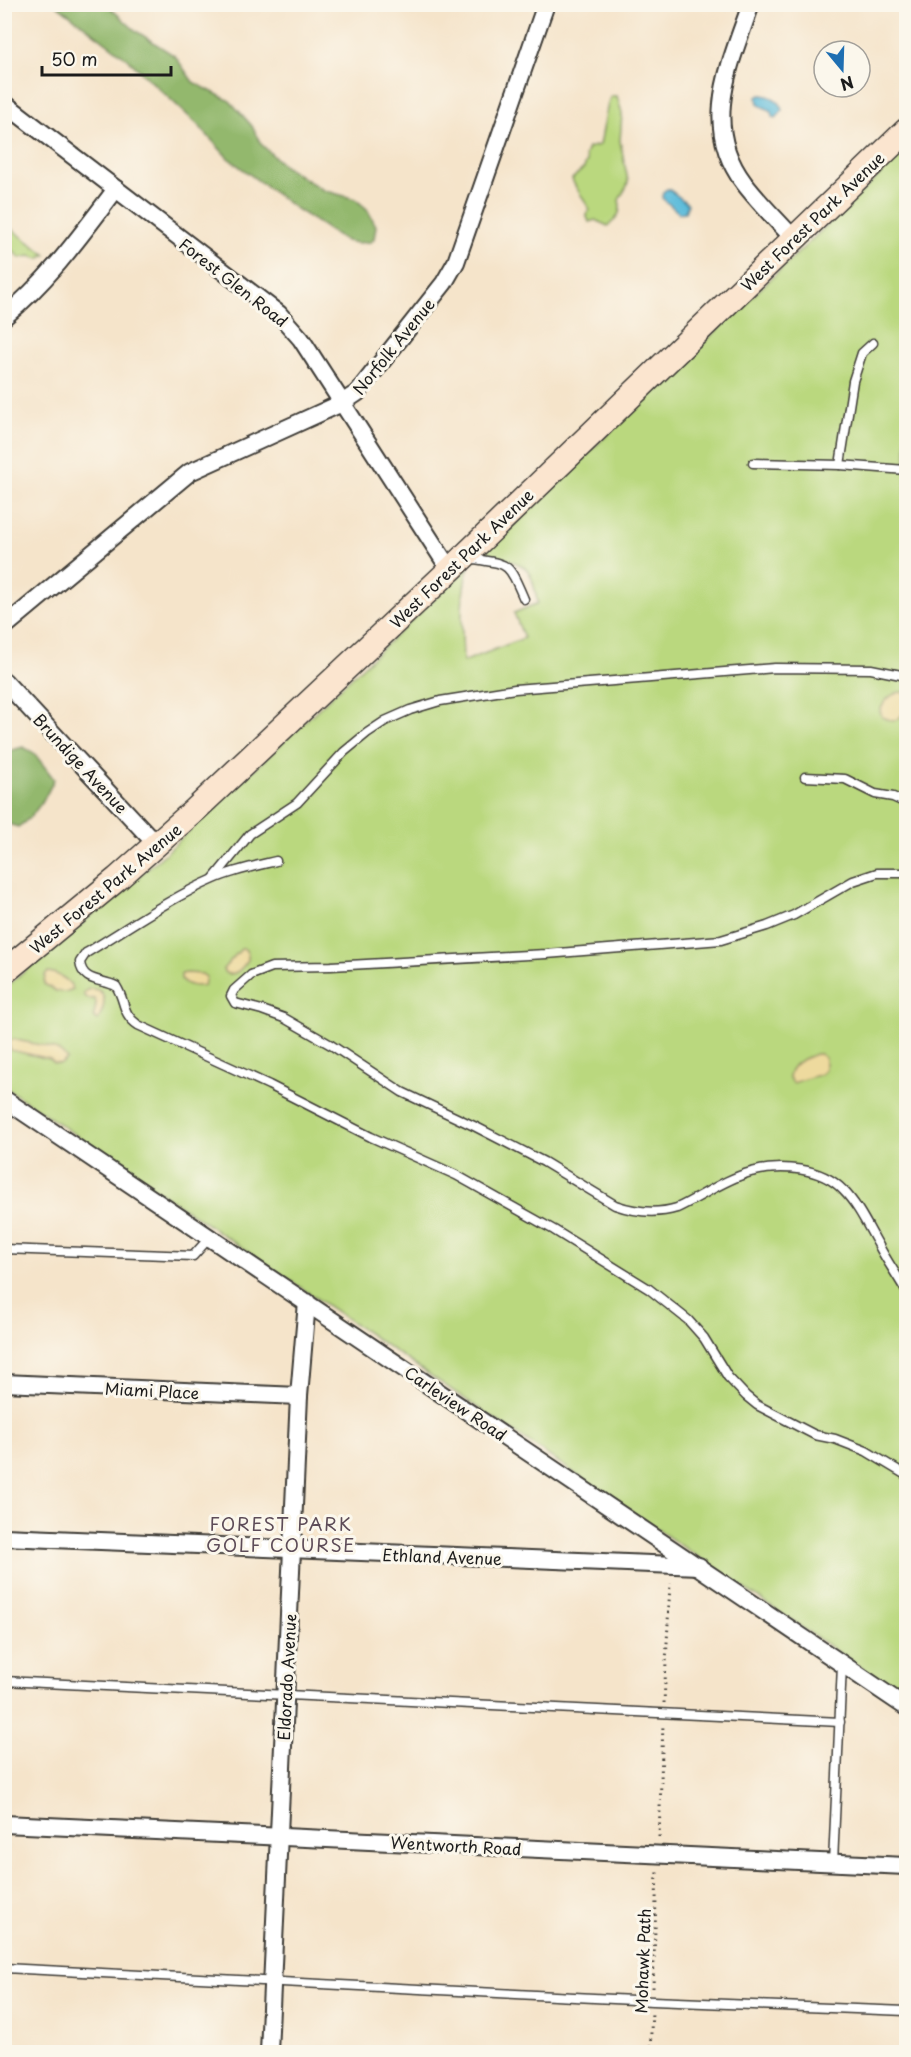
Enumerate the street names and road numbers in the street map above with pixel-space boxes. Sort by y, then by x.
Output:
street label: West Forest Park Avenue [735,146,889,296]
street label: Forest Glen Road [174,232,294,332]
street label: Norfolk Avenue [346,292,440,399]
street label: West Forest Park Avenue [384,483,538,633]
street label: Brundige Avenue [28,708,134,818]
street label: West Forest Park Avenue [24,817,186,959]
street label: Carleview Road [400,1360,512,1446]
street label: Miami Place [104,1376,200,1404]
street label: Ethland Avenue [382,1542,502,1570]
street label: Eldorado Avenue [271,1613,301,1741]
street label: Wentworth Road [390,1830,522,1860]
street label: Mohawk Path [628,1908,656,2014]

